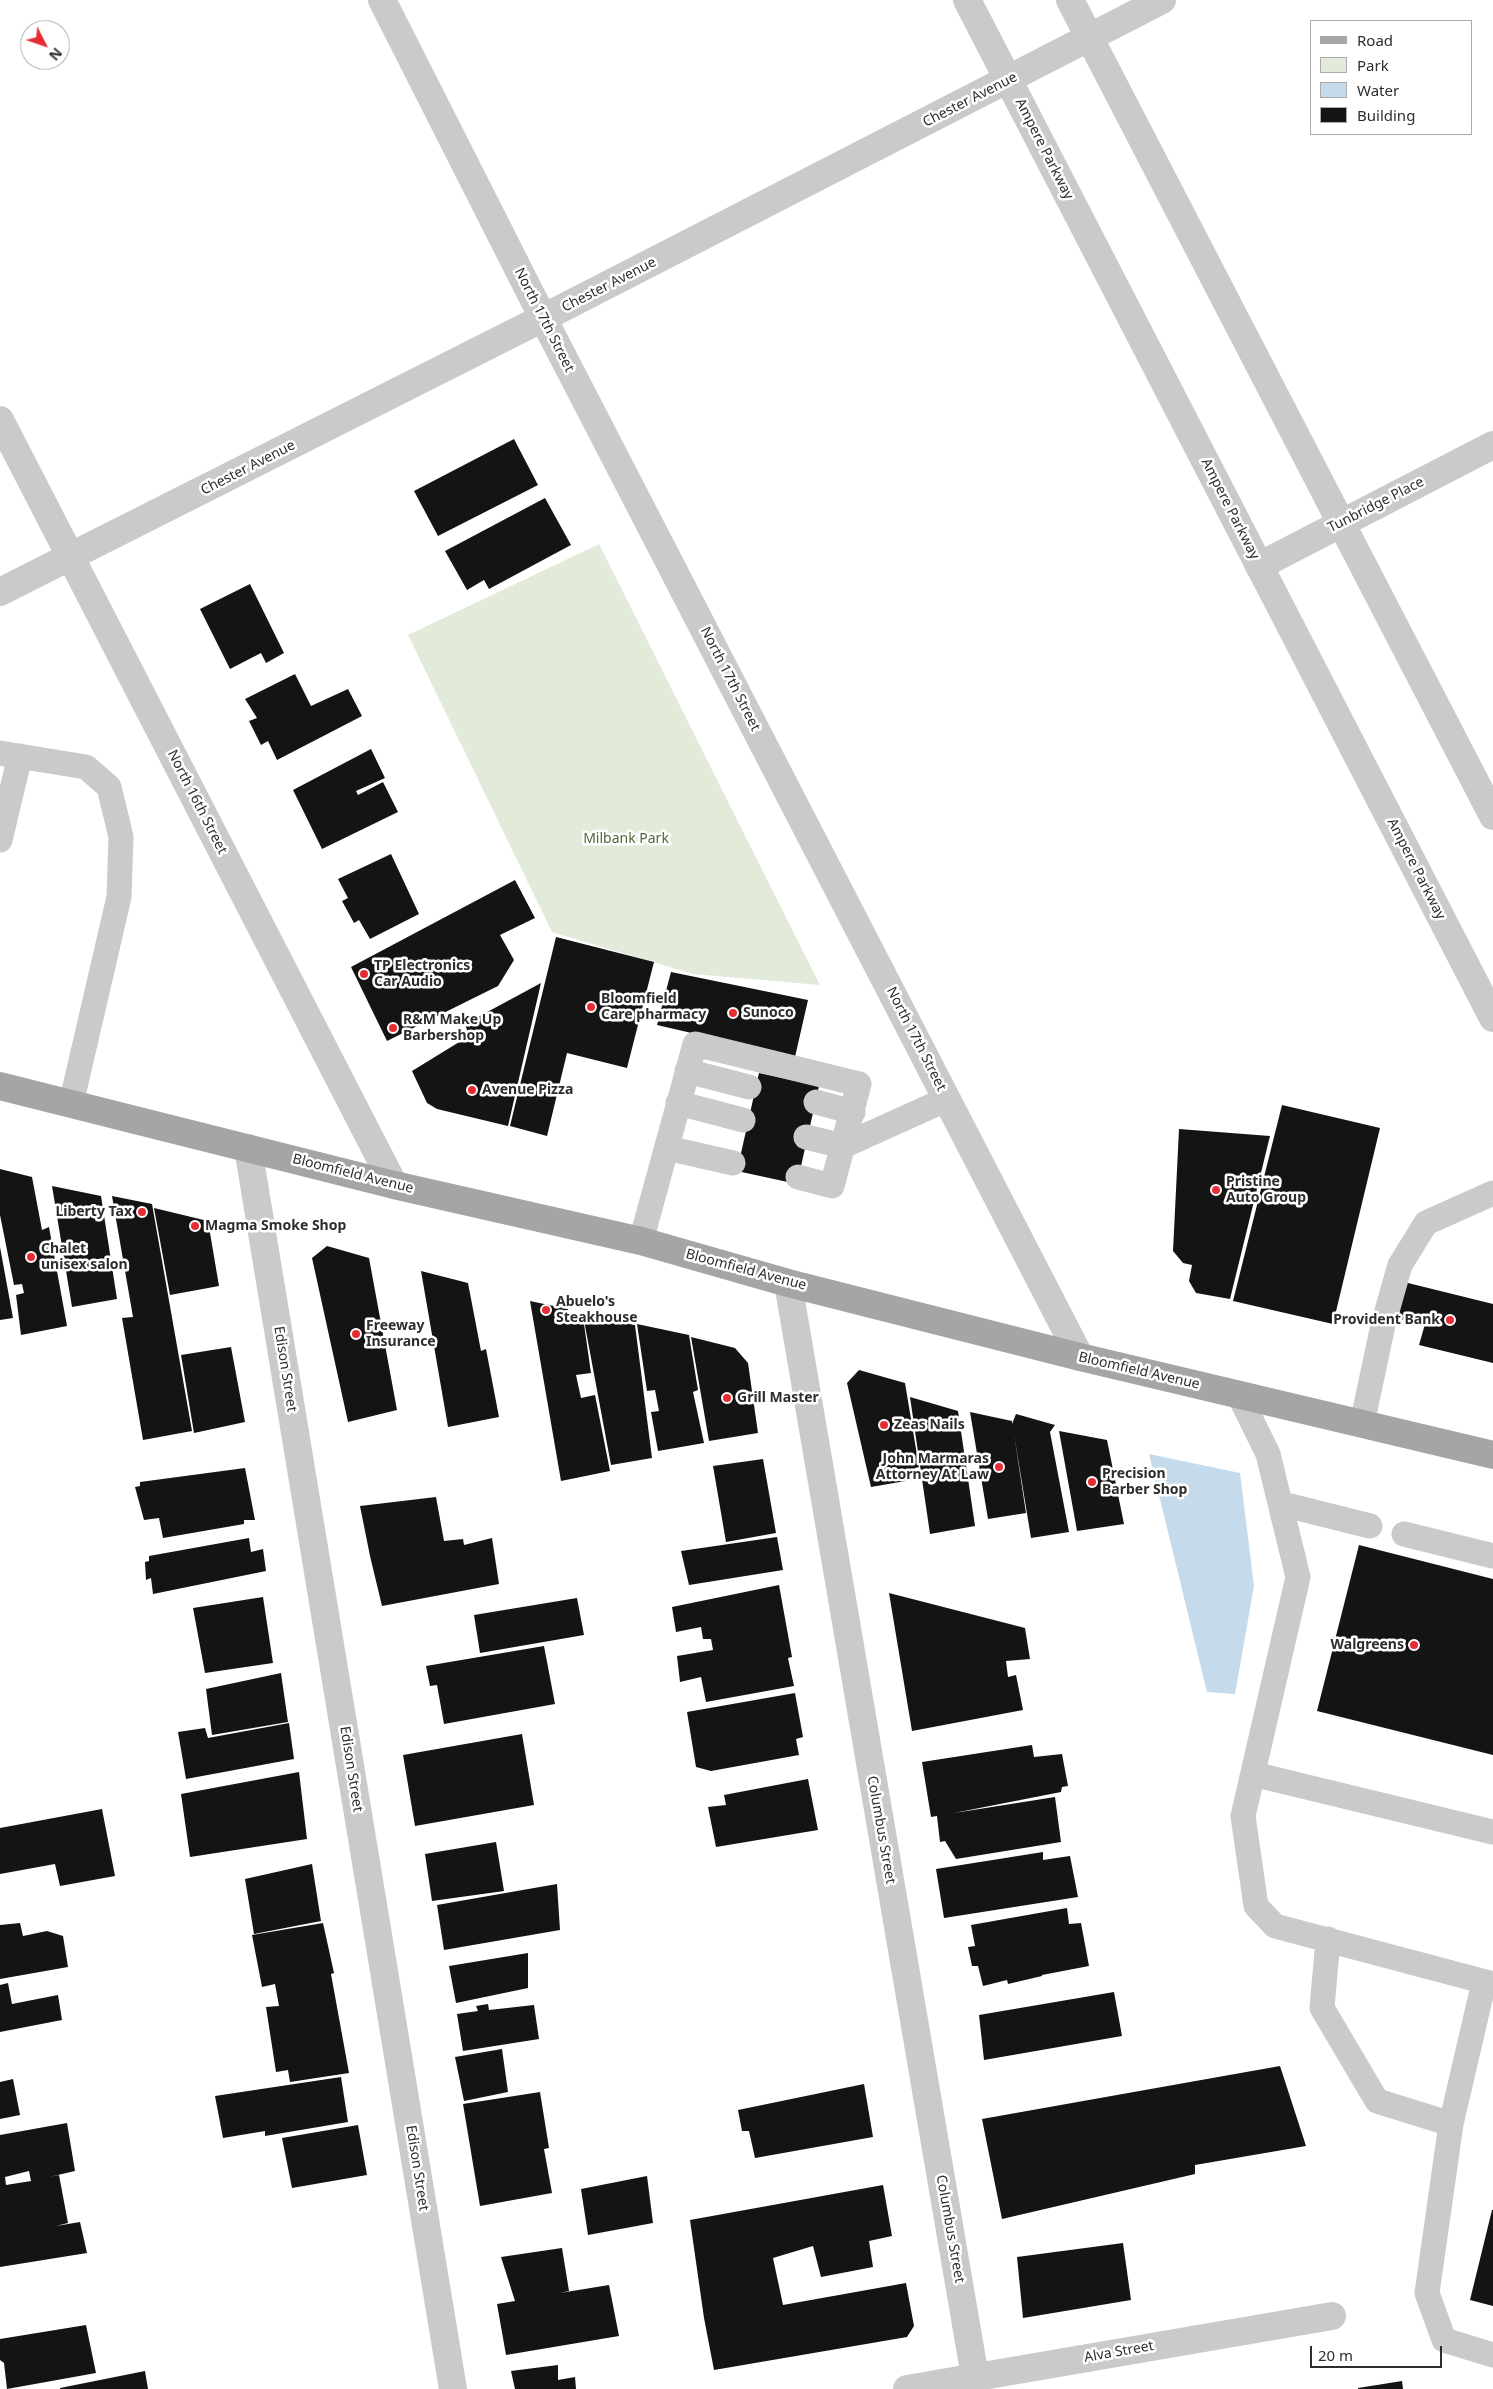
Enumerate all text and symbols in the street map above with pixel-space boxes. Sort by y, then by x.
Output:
north arrow [20,20,70,70]
legend [1310,20,1473,135]
text: Road [1357,30,1393,50]
text: N [45,44,67,65]
text: Park [1357,55,1389,75]
street label: Chester Avenue [920,69,1020,131]
text: Water [1357,80,1399,100]
street label: Ampere Parkway [1011,96,1077,202]
text: Building [1357,105,1415,125]
street label: Chester Avenue [559,254,659,316]
street label: North 17th Street [510,265,578,375]
street label: Chester Avenue [198,437,298,499]
street label: Ampere Parkway [1197,456,1263,562]
street label: Tunbridge Place [1325,474,1427,536]
street label: North 17th Street [696,624,764,734]
street label: North 16th Street [163,747,231,857]
street label: Ampere Parkway [1383,816,1449,922]
park label: Milbank Park [583,831,669,847]
place label: TP Electronics Car Audio [374,958,470,990]
marker: TP Electronics Car Audio [358,968,370,980]
street label: North 17th Street [882,984,950,1094]
place label: Bloomfield Care pharmacy [601,991,706,1024]
marker: Bloomfield Care pharmacy [585,1001,597,1013]
place label: Sunoco [743,1005,794,1021]
marker: Sunoco [727,1007,739,1019]
place label: R&M Make Up Barbershop [403,1012,501,1044]
marker: R&M Make Up Barbershop [387,1022,399,1034]
place label: Avenue Pizza [482,1082,573,1098]
marker: Avenue Pizza [466,1084,478,1096]
street label: Bloomfield Avenue [291,1151,415,1197]
place label: Pristine Auto Group [1226,1174,1306,1206]
marker: Pristine Auto Group [1210,1184,1222,1196]
place label: Liberty Tax [55,1204,132,1220]
marker: Liberty Tax [136,1206,148,1218]
place label: Magma Smoke Shop [205,1218,346,1234]
marker: Magma Smoke Shop [189,1220,201,1232]
place label: Chalet unisex salon [41,1241,128,1274]
street label: Bloomfield Avenue [684,1246,808,1294]
marker: Chalet unisex salon [25,1251,37,1263]
place label: Abuelo's Steakhouse [556,1294,638,1326]
marker: Abuelo's Steakhouse [540,1304,552,1316]
place label: Provident Bank [1333,1312,1440,1328]
marker: Provident Bank [1444,1314,1456,1326]
place label: Freeway Insurance [366,1318,436,1350]
street label: Edison Street [270,1325,300,1413]
marker: Freeway Insurance [350,1328,362,1340]
street label: Bloomfield Avenue [1077,1349,1201,1393]
place label: Grill Master [737,1390,819,1406]
marker: Grill Master [721,1392,733,1404]
place label: Zeas Nails [894,1417,965,1433]
marker: Zeas Nails [878,1419,890,1431]
place label: John Marmaras Attorney At Law [876,1451,989,1484]
marker: John Marmaras Attorney At Law [993,1461,1005,1473]
place label: Precision Barber Shop [1102,1466,1187,1498]
marker: Precision Barber Shop [1086,1476,1098,1488]
place label: Walgreens [1331,1637,1404,1653]
marker: Walgreens [1408,1639,1420,1651]
street label: Edison Street [336,1725,366,1813]
street label: Columbus Street [863,1775,899,1885]
street label: Edison Street [402,2124,432,2212]
street label: Columbus Street [932,2174,968,2284]
scale bar [1313,2336,1446,2368]
street label: Alva Street [1083,2338,1155,2366]
text: 20 m [1318,2345,1353,2365]

